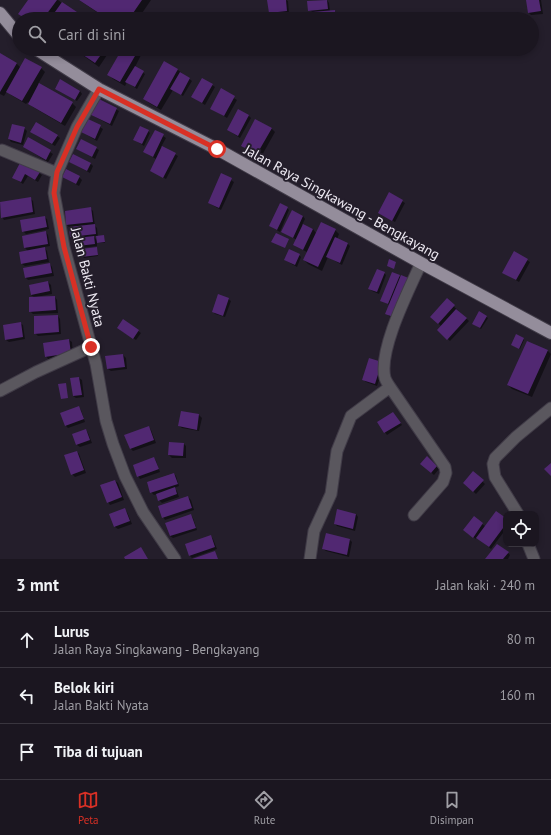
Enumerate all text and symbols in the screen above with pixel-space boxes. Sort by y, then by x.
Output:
search box [12,12,539,56]
icon: search [26,23,48,45]
text: Cari di sini [58,25,126,44]
route start [208,140,226,158]
street label: Jalan Raya Singkawang - Bengkayang [240,140,443,264]
street label: Jalan Bakti Nyata [67,224,109,329]
route end [82,338,100,356]
map controls [503,511,539,547]
button: locate [503,511,539,547]
text: 3 mnt [16,574,59,596]
text: Jalan kaki · 240 m [436,577,535,594]
text: Lurus [54,622,89,641]
icon: ahead [16,629,38,651]
text: 80 m [507,631,535,648]
text: Jalan Raya Singkawang - Bengkayang [54,641,259,658]
text: Belok kiri [54,678,114,697]
icon: left [16,685,38,707]
text: 160 m [500,687,535,704]
text: Jalan Bakti Nyata [54,697,149,714]
icon: arrive [16,741,38,763]
text: Tiba di tujuan [54,742,143,761]
tab: Peta [77,789,99,827]
tab: Rute [253,789,275,827]
tab: Disimpan [430,789,474,827]

